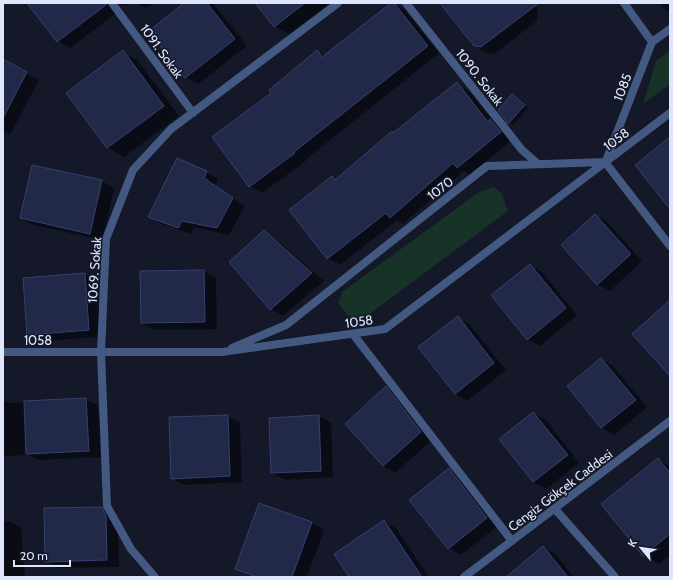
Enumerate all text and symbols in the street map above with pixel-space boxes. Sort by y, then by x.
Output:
street label: 1091. Sokak [137,21,187,81]
street label: 1090. Sokak [453,45,507,109]
street label: 1085 [609,71,635,103]
street label: 1058 [600,124,632,154]
street label: 1070 [424,173,456,203]
street label: 1069. Sokak [84,236,104,303]
street label: 1058 [344,311,374,331]
street label: 1058 [24,332,52,348]
street label: Cengiz Gökçek Caddesi [505,446,615,534]
north arrow [621,528,661,568]
text: K [624,537,640,550]
scale bar [14,542,70,568]
text: 20 m [20,548,48,563]

